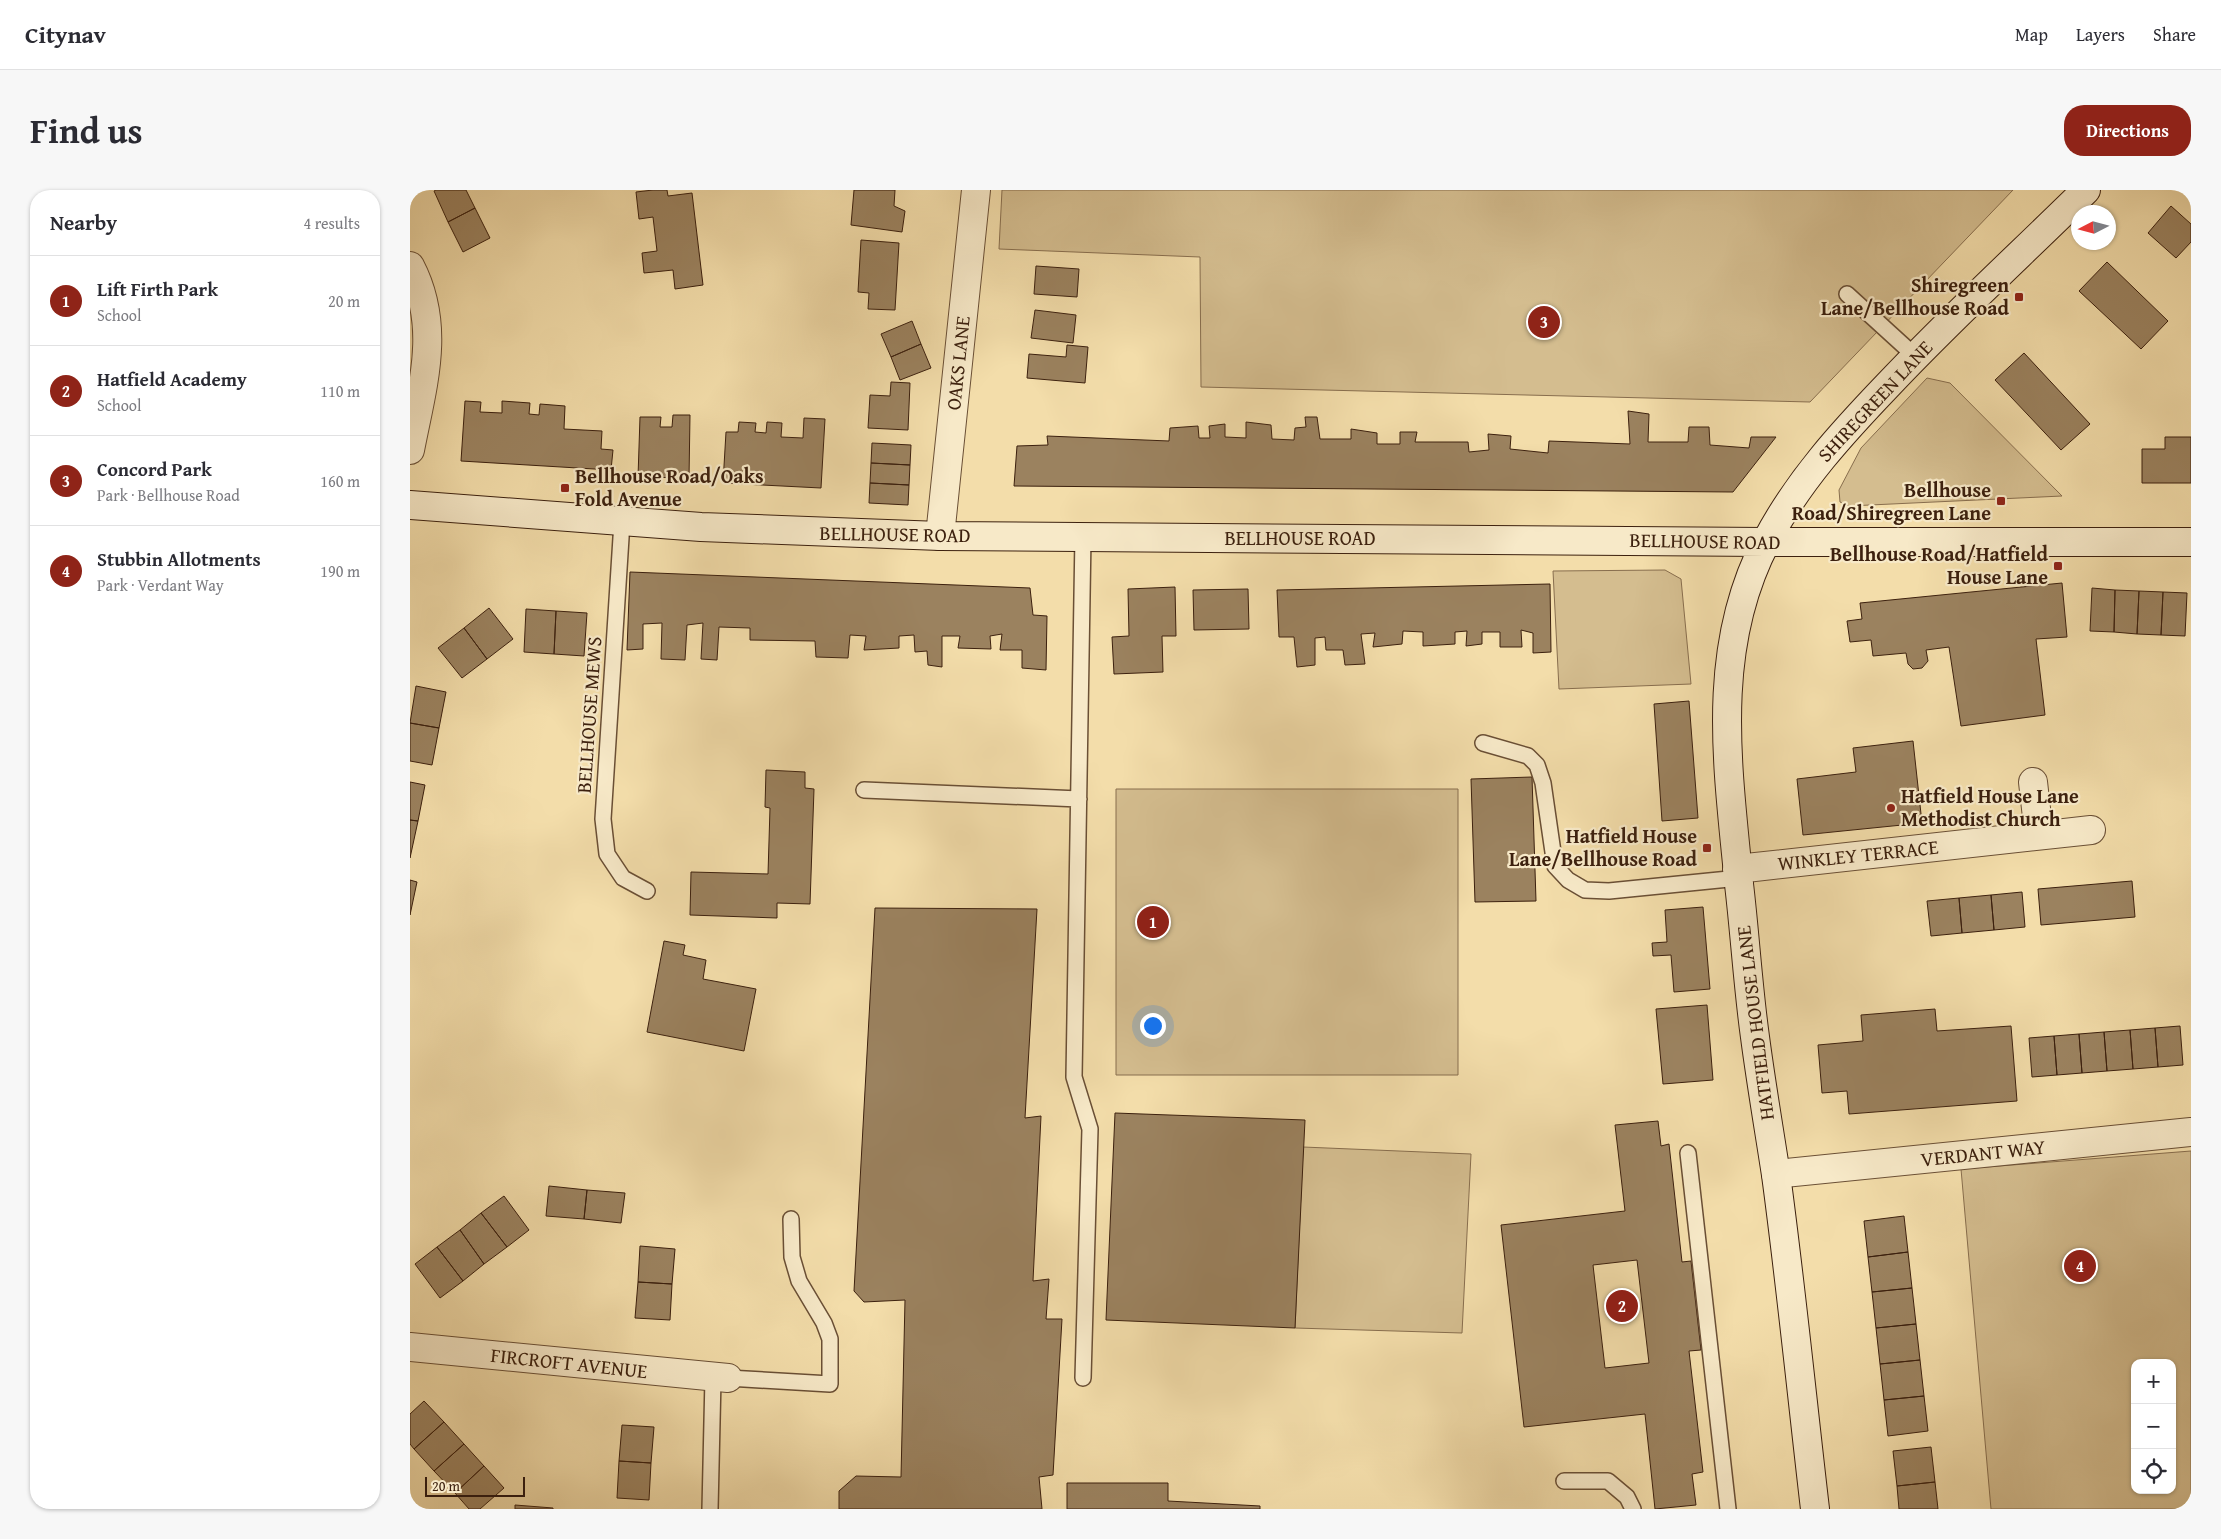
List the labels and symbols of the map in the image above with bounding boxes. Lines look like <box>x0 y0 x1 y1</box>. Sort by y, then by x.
north arrow <box>2071 205 2116 250</box>
place label: Shiregreen Lane/Bellhouse Road <box>1821 270 2010 322</box>
marker: Shiregreen Lane/Bellhouse Road <box>2013 291 2025 303</box>
pin: 3 <box>1528 303 1560 341</box>
street label: OAKS LANE <box>938 314 977 412</box>
street label: SHIREGREEN LANE <box>1811 333 1939 468</box>
place label: Bellhouse Road/Oaks Fold Avenue <box>575 461 764 513</box>
place label: Bellhouse Road/Shiregreen Lane <box>1792 475 1991 527</box>
marker: Bellhouse Road/Oaks Fold Avenue <box>559 482 571 494</box>
marker: Bellhouse Road/Shiregreen Lane <box>1995 495 2007 507</box>
street label: BELLHOUSE ROAD <box>819 518 971 549</box>
street label: BELLHOUSE ROAD <box>1224 523 1376 552</box>
street label: BELLHOUSE ROAD <box>1629 525 1781 556</box>
place label: Bellhouse Road/Hatfield House Lane <box>1830 539 2049 591</box>
marker: Bellhouse Road/Hatfield House Lane <box>2052 560 2064 572</box>
street label: BELLHOUSE MEWS <box>569 636 608 794</box>
place label: Hatfield House Lane Methodist Church <box>1901 781 2079 833</box>
marker: Hatfield House Lane Methodist Church <box>1885 802 1897 814</box>
place label: Hatfield House Lane/Bellhouse Road <box>1509 821 1698 873</box>
street label: WINKLEY TERRACE <box>1776 832 1940 877</box>
marker: Hatfield House Lane/Bellhouse Road <box>1701 842 1713 854</box>
pin: 1 <box>1137 903 1169 941</box>
street label: HATFIELD HOUSE LANE <box>1728 924 1781 1122</box>
your location <box>1140 1013 1166 1039</box>
street label: VERDANT WAY <box>1919 1132 2047 1173</box>
pin: 4 <box>2064 1247 2096 1285</box>
pin: 2 <box>1606 1287 1638 1325</box>
street label: FIRCROFT AVENUE <box>489 1340 649 1385</box>
scale bar <box>425 1474 525 1497</box>

